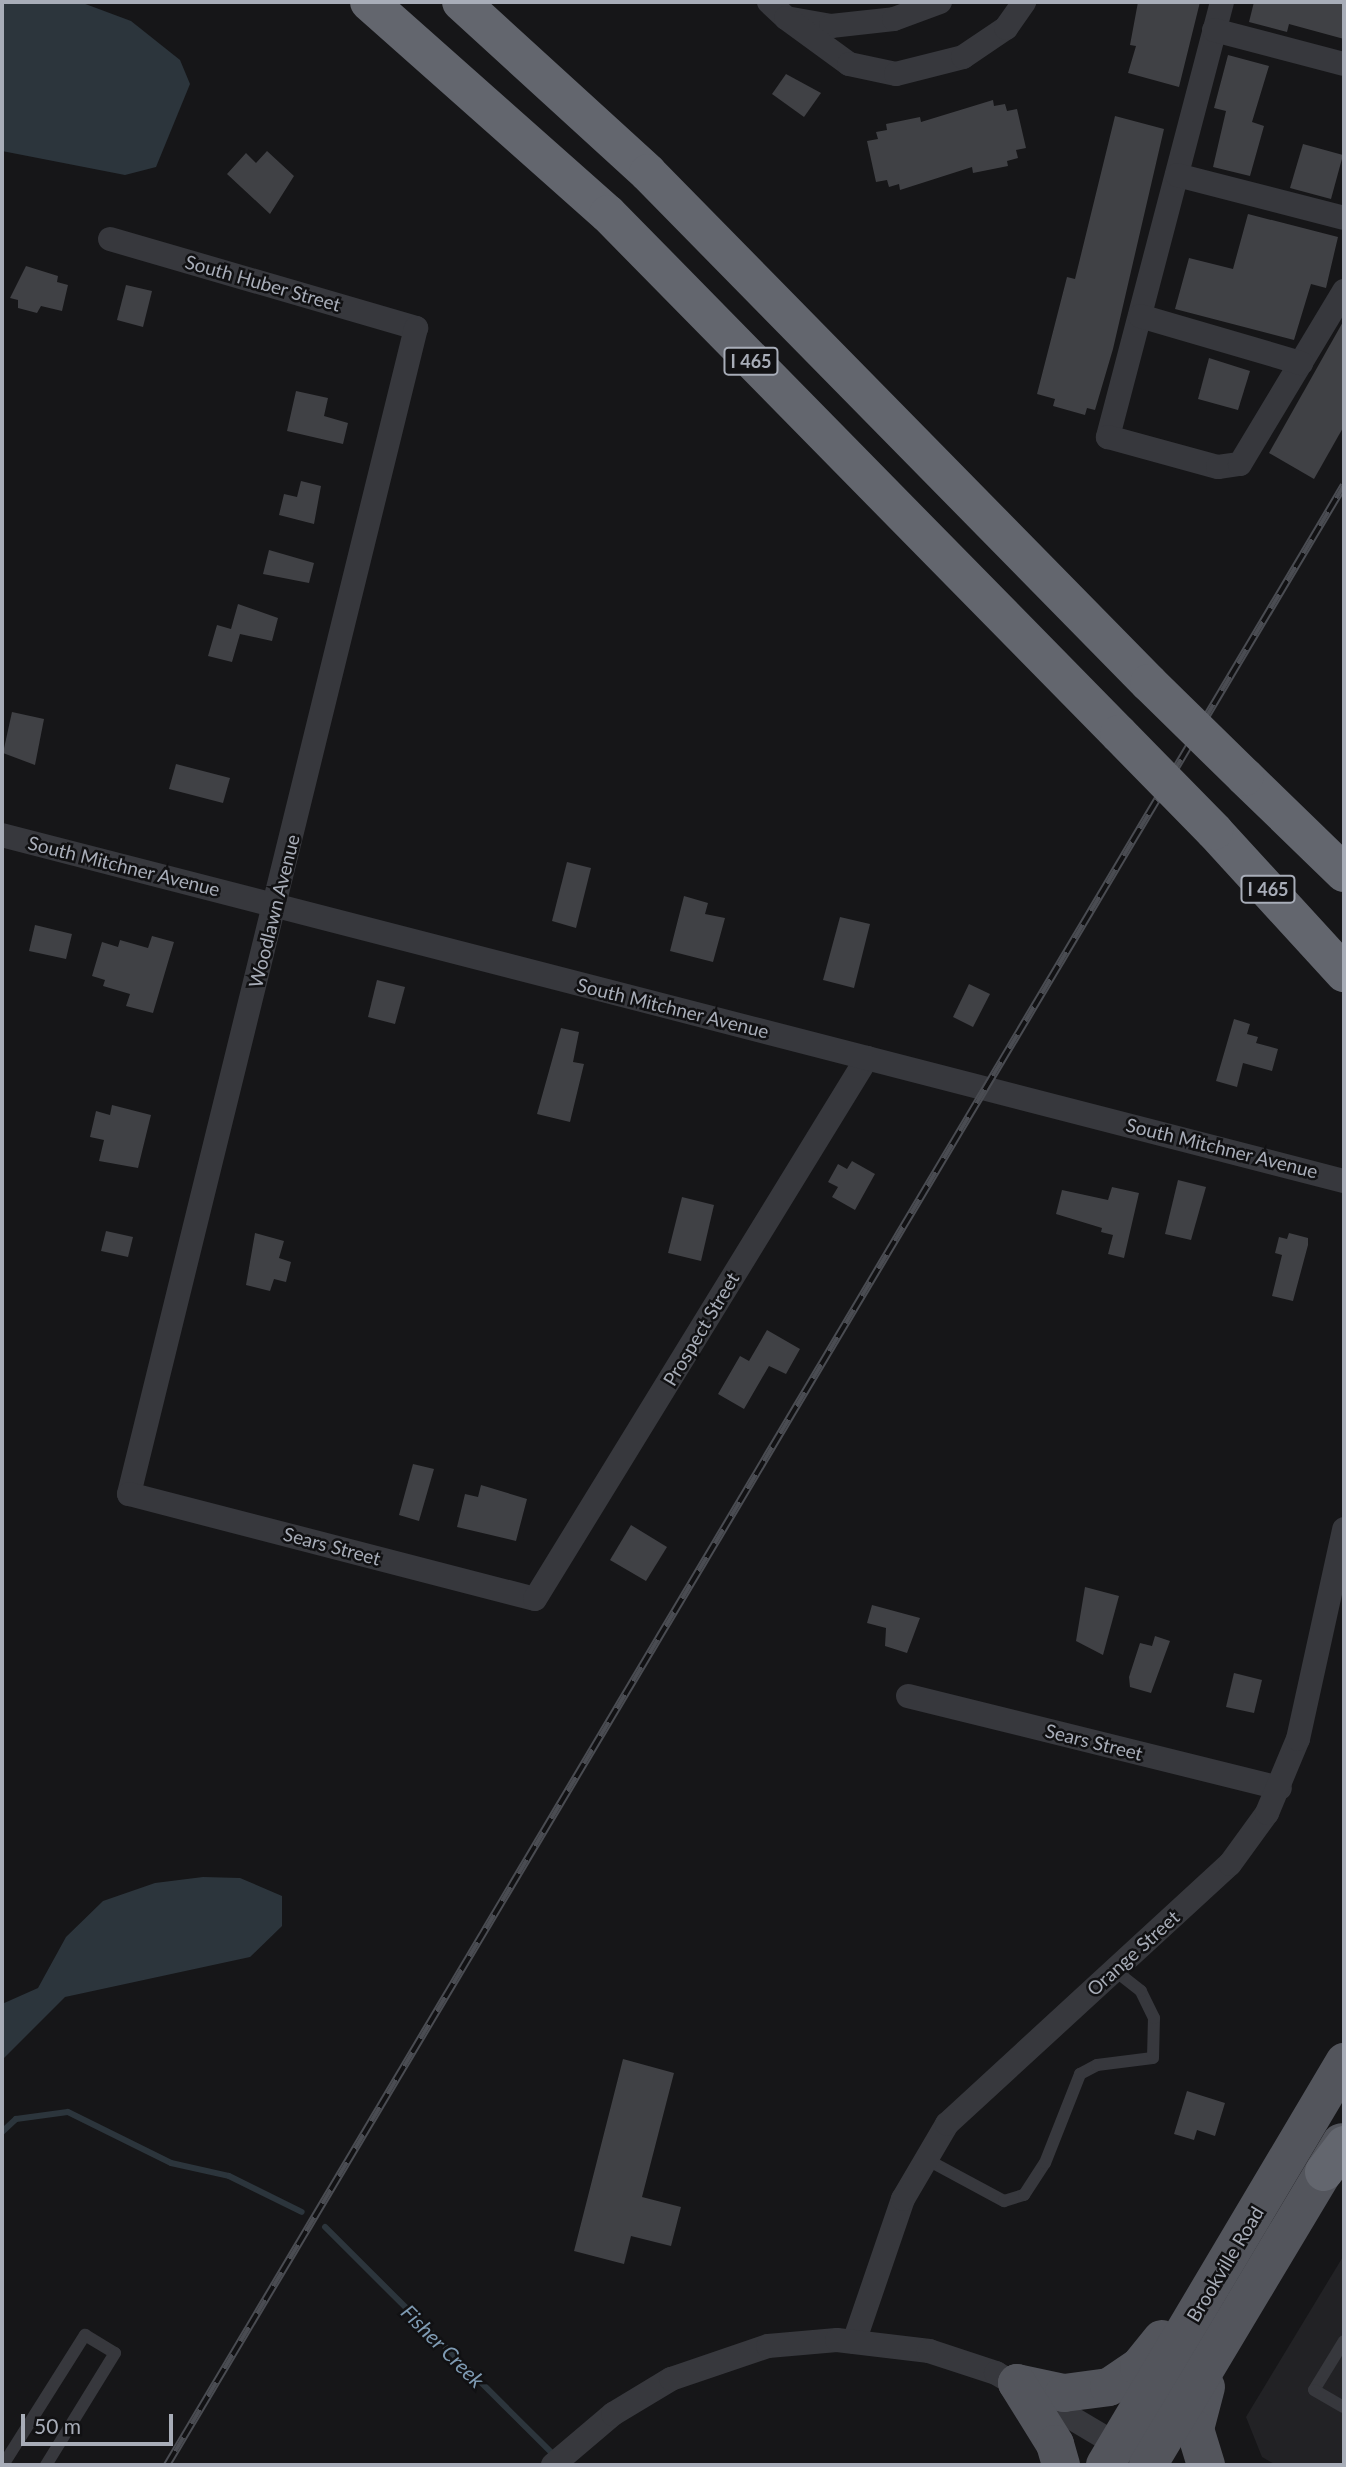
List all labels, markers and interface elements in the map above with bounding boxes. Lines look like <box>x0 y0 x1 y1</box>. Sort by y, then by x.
street label: South Huber Street <box>182 250 344 316</box>
road number: I 465 <box>723 346 779 376</box>
street label: South Mitchner Avenue <box>25 831 223 901</box>
street label: Woodlawn Avenue <box>244 832 304 990</box>
road number: I 465 <box>1240 874 1296 904</box>
street label: South Mitchner Avenue <box>574 973 772 1043</box>
street label: South Mitchner Avenue <box>1123 1113 1321 1183</box>
street label: Prospect Street <box>658 1268 744 1390</box>
street label: Sears Street <box>281 1522 383 1570</box>
street label: Sears Street <box>1043 1719 1145 1765</box>
street label: Orange Street <box>1082 1906 1184 2000</box>
street label: Brookville Road <box>1182 2202 1268 2326</box>
water label: Fisher Creek <box>396 2299 490 2393</box>
scale bar <box>24 2400 177 2444</box>
text: 50 m <box>34 2413 81 2438</box>

